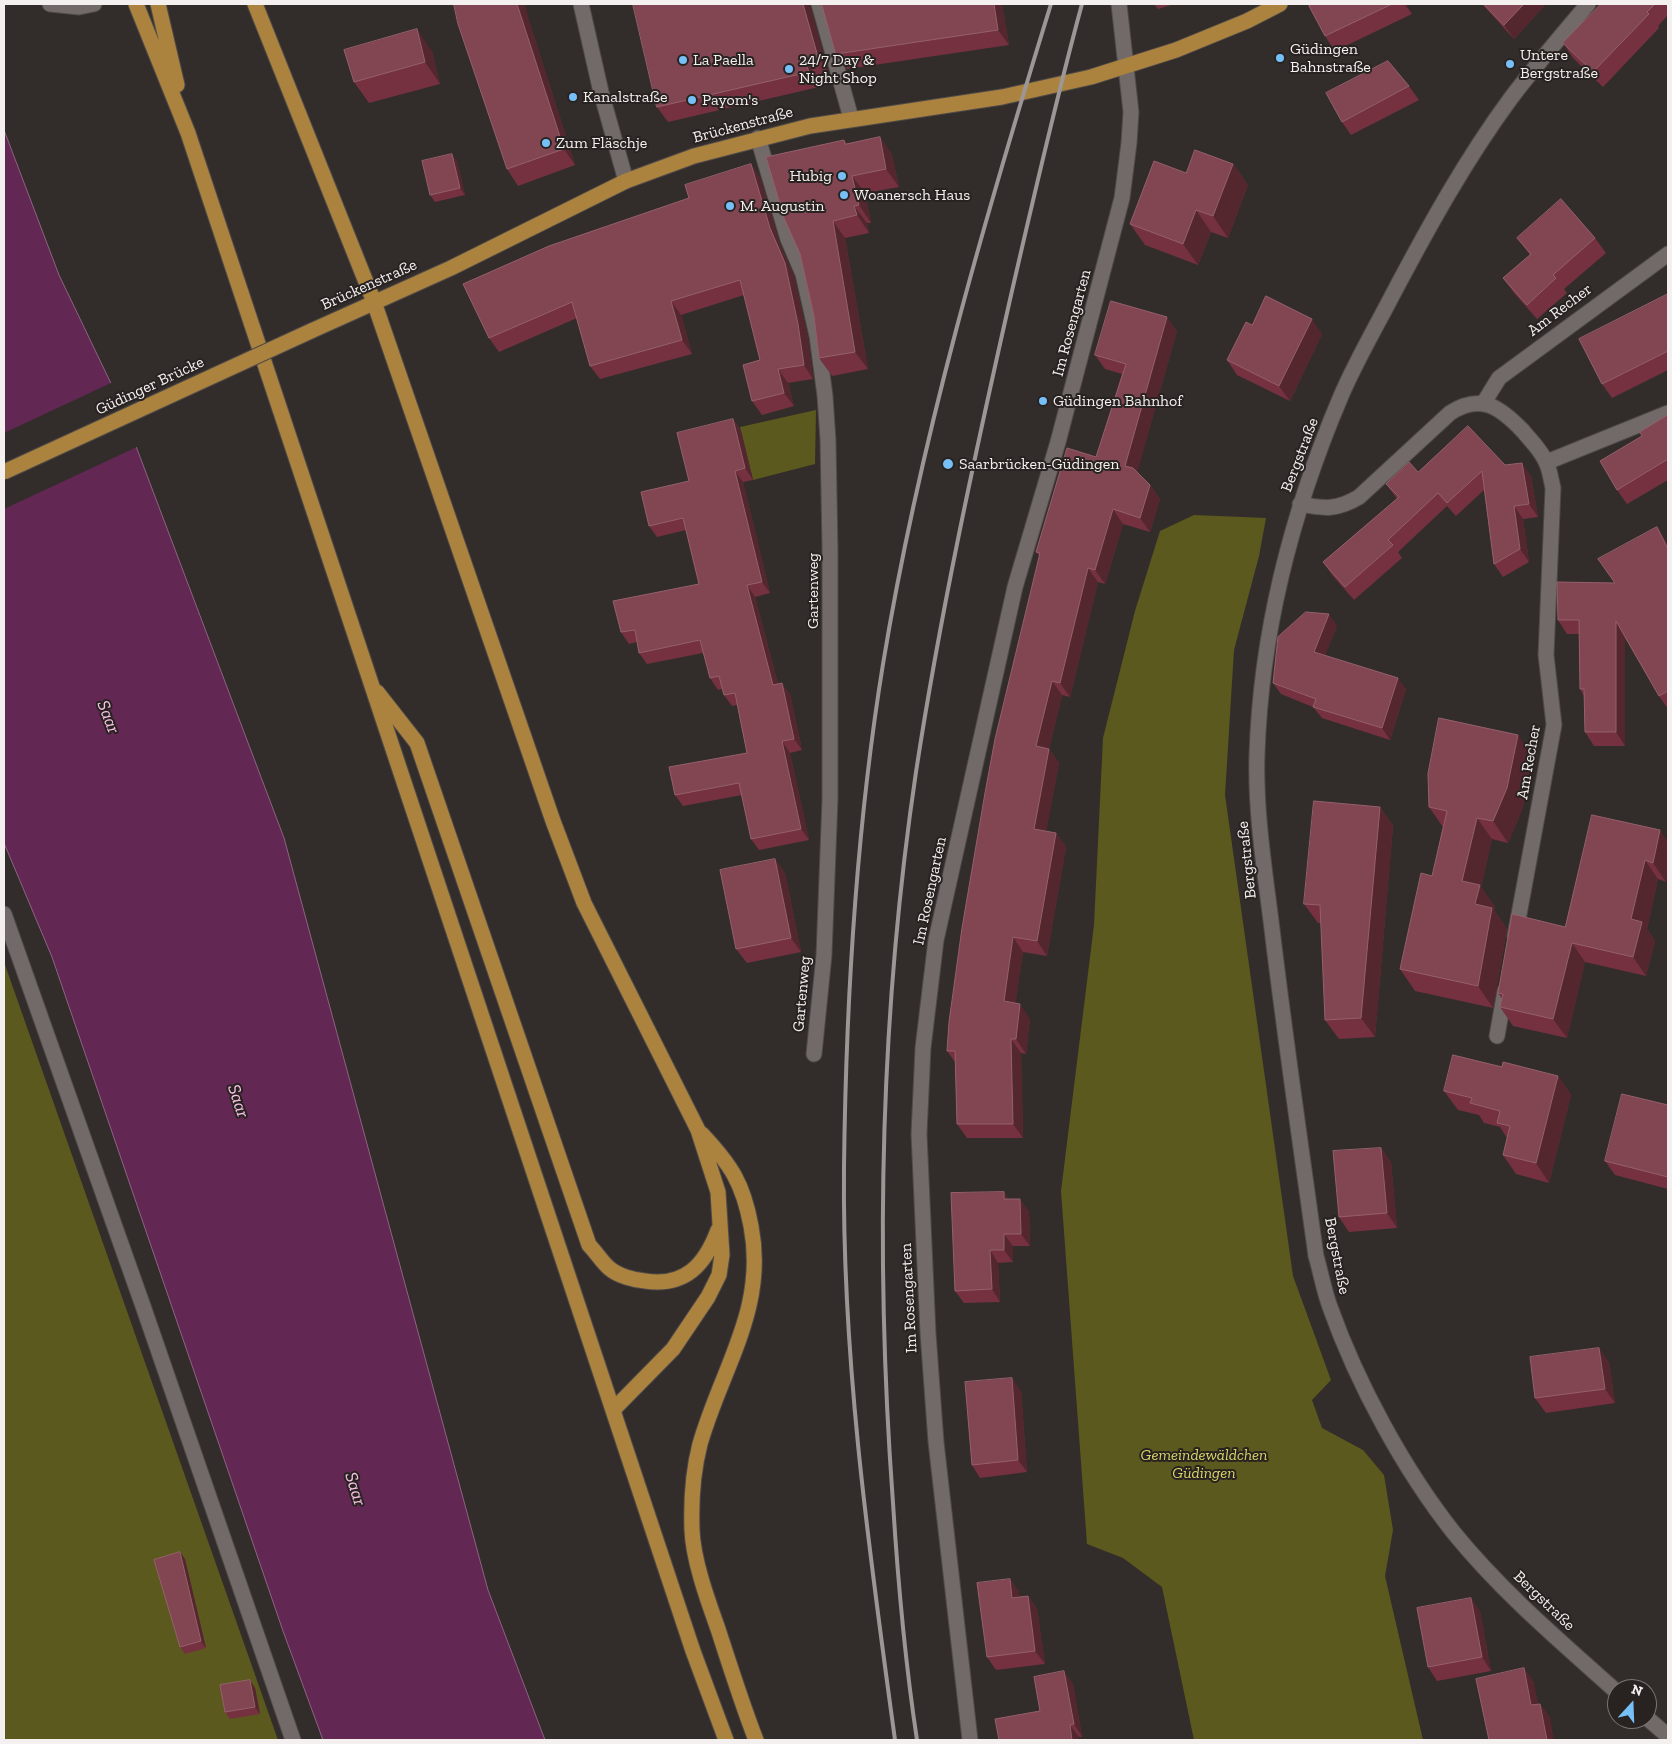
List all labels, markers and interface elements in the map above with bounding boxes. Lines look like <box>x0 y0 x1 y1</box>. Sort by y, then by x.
place label: Güdingen Bahnstraße <box>1290 39 1371 77</box>
place label: Untere Bergstraße <box>1520 45 1598 83</box>
place label: La Paella <box>693 50 754 70</box>
place label: 24/7 Day & Night Shop <box>799 50 877 88</box>
marker: Güdingen Bahnstraße <box>1274 52 1286 64</box>
marker: La Paella <box>677 54 689 66</box>
marker: Untere Bergstraße <box>1504 58 1516 70</box>
marker: 24/7 Day & Night Shop <box>783 63 795 75</box>
place label: Kanalstraße <box>583 87 667 107</box>
place label: Payom's <box>702 90 758 110</box>
marker: Kanalstraße <box>567 91 579 103</box>
marker: Payom's <box>686 94 698 106</box>
street label: Brückenstraße <box>691 102 795 148</box>
place label: Zum Fläschje <box>556 133 647 153</box>
marker: Zum Fläschje <box>540 137 552 149</box>
place label: Hubig <box>789 166 832 186</box>
marker: Hubig <box>836 170 848 182</box>
place label: Woanersch Haus <box>854 185 970 205</box>
marker: Woanersch Haus <box>838 189 850 201</box>
place label: M. Augustin <box>740 196 825 216</box>
marker: M. Augustin <box>724 200 736 212</box>
street label: Brückenstraße <box>318 255 420 315</box>
street label: Im Rosengarten <box>1048 267 1096 379</box>
street label: Am Recher <box>1524 280 1596 340</box>
street label: Güdinger Brücke <box>93 352 207 420</box>
place label: Güdingen Bahnhof <box>1053 391 1182 411</box>
marker: Güdingen Bahnhof <box>1037 395 1049 407</box>
street label: Bergstraße <box>1277 415 1323 495</box>
place label: Saarbrücken-Güdingen <box>959 454 1119 474</box>
marker: Saarbrücken-Güdingen <box>941 457 955 471</box>
street label: Gartenweg <box>803 553 823 629</box>
water label: Saar <box>92 697 124 737</box>
street label: Am Recher <box>1513 723 1545 801</box>
street label: Bergstraße <box>1233 820 1261 900</box>
street label: Im Rosengarten <box>909 835 951 947</box>
street label: Gartenweg <box>789 955 815 1033</box>
water label: Saar <box>223 1082 253 1120</box>
street label: Bergstraße <box>1320 1216 1354 1296</box>
street label: Im Rosengarten <box>897 1243 921 1353</box>
park label: Gemeindewäldchen Güdingen <box>1141 1445 1267 1483</box>
water label: Saar <box>340 1470 370 1508</box>
street label: Bergstraße <box>1509 1567 1579 1635</box>
north arrow <box>1607 1679 1657 1729</box>
text: N <box>1629 1681 1645 1700</box>

